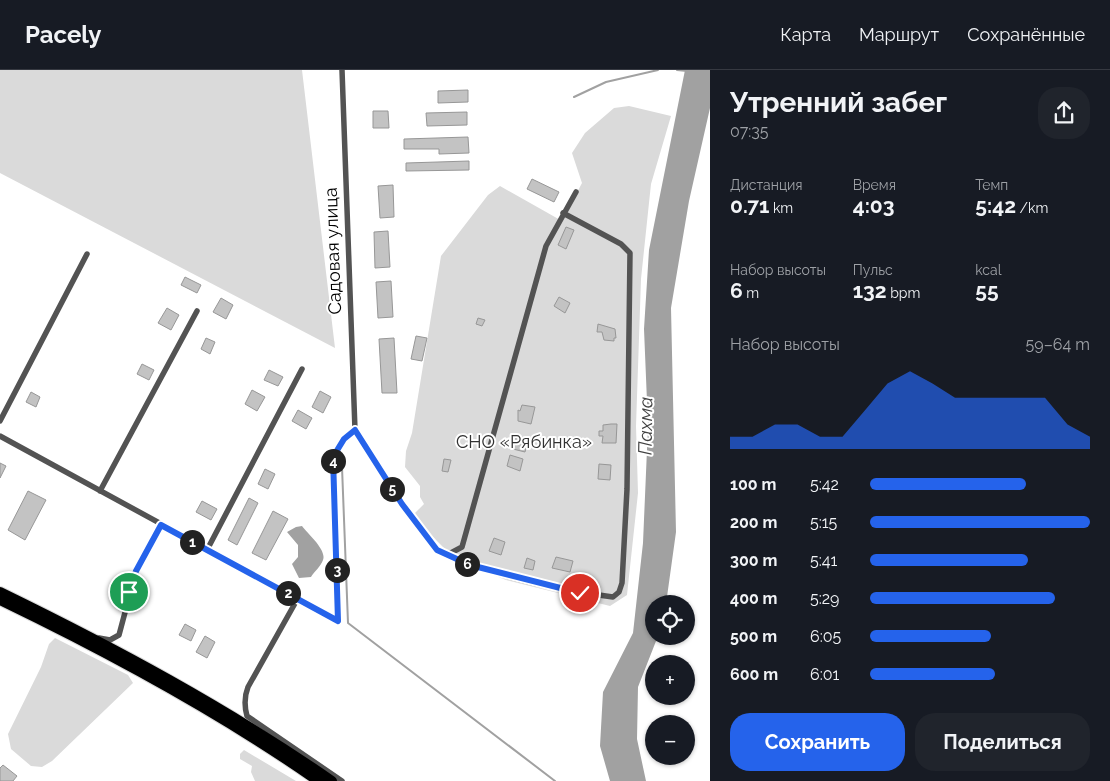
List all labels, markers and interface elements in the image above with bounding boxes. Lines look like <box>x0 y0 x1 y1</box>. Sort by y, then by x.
text: Pacely <box>25 20 102 49</box>
text: Карта <box>780 24 831 45</box>
text: Маршрут <box>859 24 939 45</box>
text: Сохранённые <box>967 24 1085 45</box>
text: Утренний забег <box>730 86 947 119</box>
button: share <box>1038 87 1090 139</box>
text: 07:35 <box>730 122 769 141</box>
text: Дистанция <box>730 177 803 193</box>
text: Время <box>853 177 896 193</box>
text: Темп <box>975 177 1008 193</box>
street label: Садовая улица <box>320 187 345 315</box>
text: 0.71 <box>730 193 769 218</box>
text: 4:03 <box>853 193 894 218</box>
text: 5:42 <box>975 193 1016 218</box>
text: km <box>769 200 793 216</box>
text: /km <box>1016 200 1048 216</box>
text: Набор высоты <box>730 262 826 278</box>
text: Пульс <box>853 262 893 278</box>
text: kcal <box>975 262 1002 278</box>
text: 6 <box>730 278 743 303</box>
text: 132 <box>853 278 887 303</box>
text: 55 <box>975 278 999 303</box>
text: m <box>743 285 759 301</box>
text: bpm <box>887 285 920 301</box>
text: Набор высоты <box>730 335 840 354</box>
text: 59–64 m <box>1026 335 1090 354</box>
water label: Пахма <box>633 397 657 455</box>
park label: СНО «Рябинка» <box>456 431 592 452</box>
pin: 4 <box>320 448 346 474</box>
text: 4 <box>330 453 338 469</box>
text: 100 m <box>730 475 776 494</box>
text: 5:42 <box>810 475 839 494</box>
pin: 5 <box>380 476 404 502</box>
text: 5 <box>389 481 396 497</box>
text: 200 m <box>730 513 777 532</box>
text: 5:15 <box>810 513 837 532</box>
pin: 1 <box>180 530 204 554</box>
text: 1 <box>189 534 196 550</box>
text: 300 m <box>730 551 777 570</box>
text: 5:41 <box>810 551 837 570</box>
pin: 6 <box>454 552 480 576</box>
text: 6 <box>463 556 472 572</box>
pin: 3 <box>324 558 350 582</box>
text: 3 <box>334 562 341 578</box>
pin <box>108 571 150 613</box>
pin <box>559 572 601 614</box>
icon: arrive <box>115 578 143 606</box>
icon: check <box>566 579 594 607</box>
pin: 2 <box>276 580 300 606</box>
text: 2 <box>285 585 292 601</box>
text: 400 m <box>730 589 778 608</box>
text: 5:29 <box>810 589 839 608</box>
map controls <box>645 595 695 765</box>
button: locate <box>645 595 695 645</box>
text: 500 m <box>730 627 777 646</box>
text: 6:05 <box>810 627 841 646</box>
button: + <box>645 655 695 705</box>
text: 600 m <box>730 665 778 684</box>
text: 6:01 <box>810 665 839 684</box>
button: Сохранить <box>730 713 905 771</box>
button: Поделиться <box>915 713 1090 771</box>
button: − <box>645 715 695 765</box>

